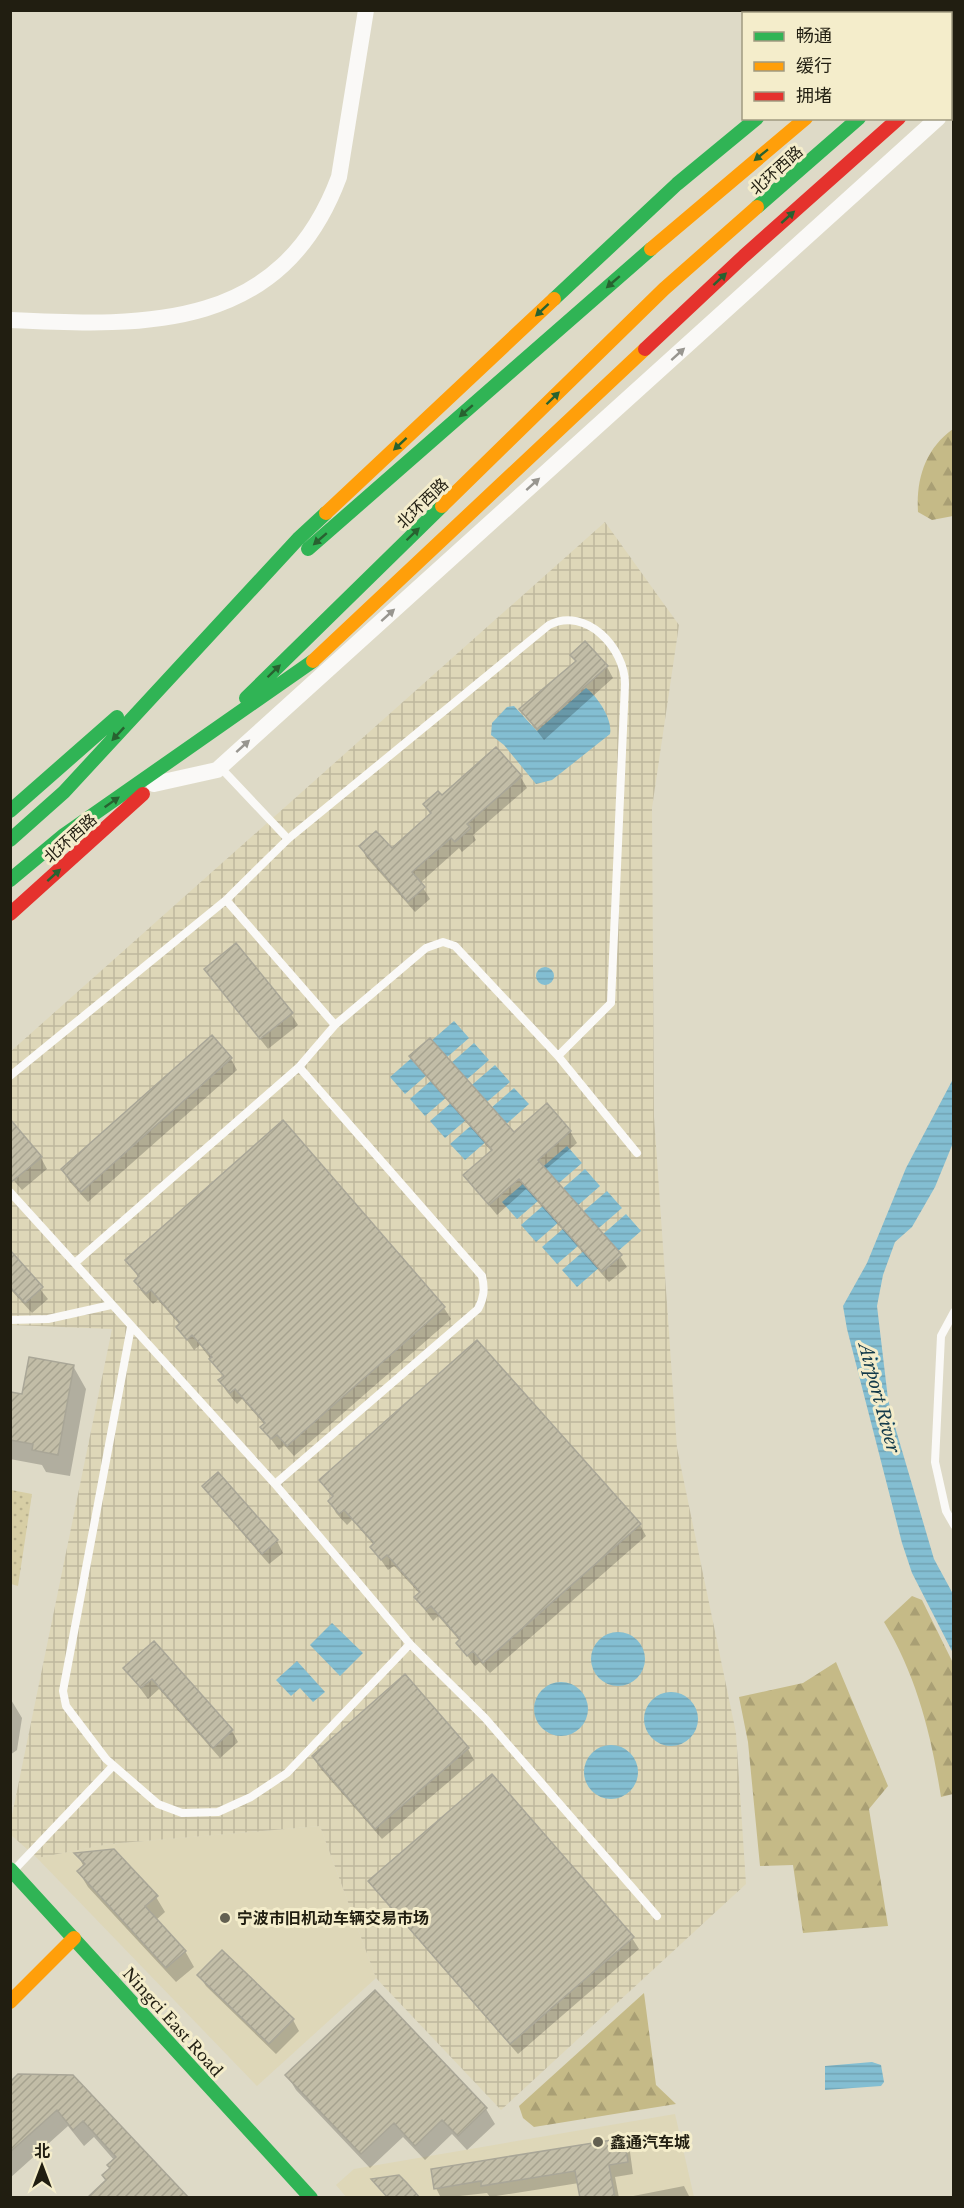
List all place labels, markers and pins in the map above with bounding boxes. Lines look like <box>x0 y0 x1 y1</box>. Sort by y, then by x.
place label: 宁波市旧机动车辆交易市场 <box>237 1908 429 1928</box>
marker: 宁波市旧机动车辆交易市场 <box>218 1911 232 1925</box>
place label: 鑫通汽车城 <box>610 2132 690 2152</box>
marker: 鑫通汽车城 <box>591 2135 605 2149</box>

